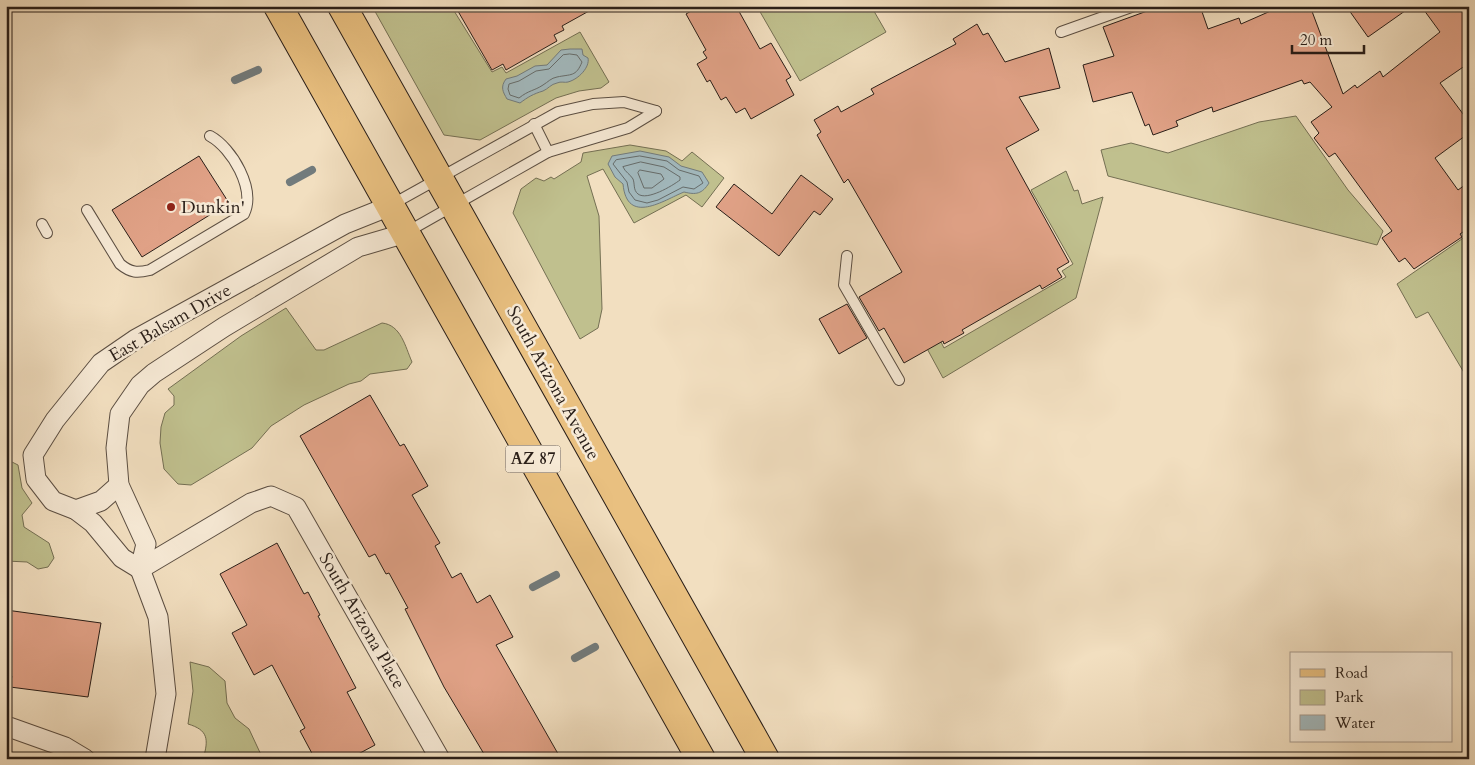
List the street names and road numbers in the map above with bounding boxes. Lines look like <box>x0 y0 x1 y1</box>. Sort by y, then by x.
street label: East Balsam Drive <box>104 278 236 368</box>
street label: South Arizona Avenue <box>500 302 606 464</box>
road number: AZ 87 <box>506 446 560 472</box>
street label: South Arizona Place <box>313 548 411 694</box>

